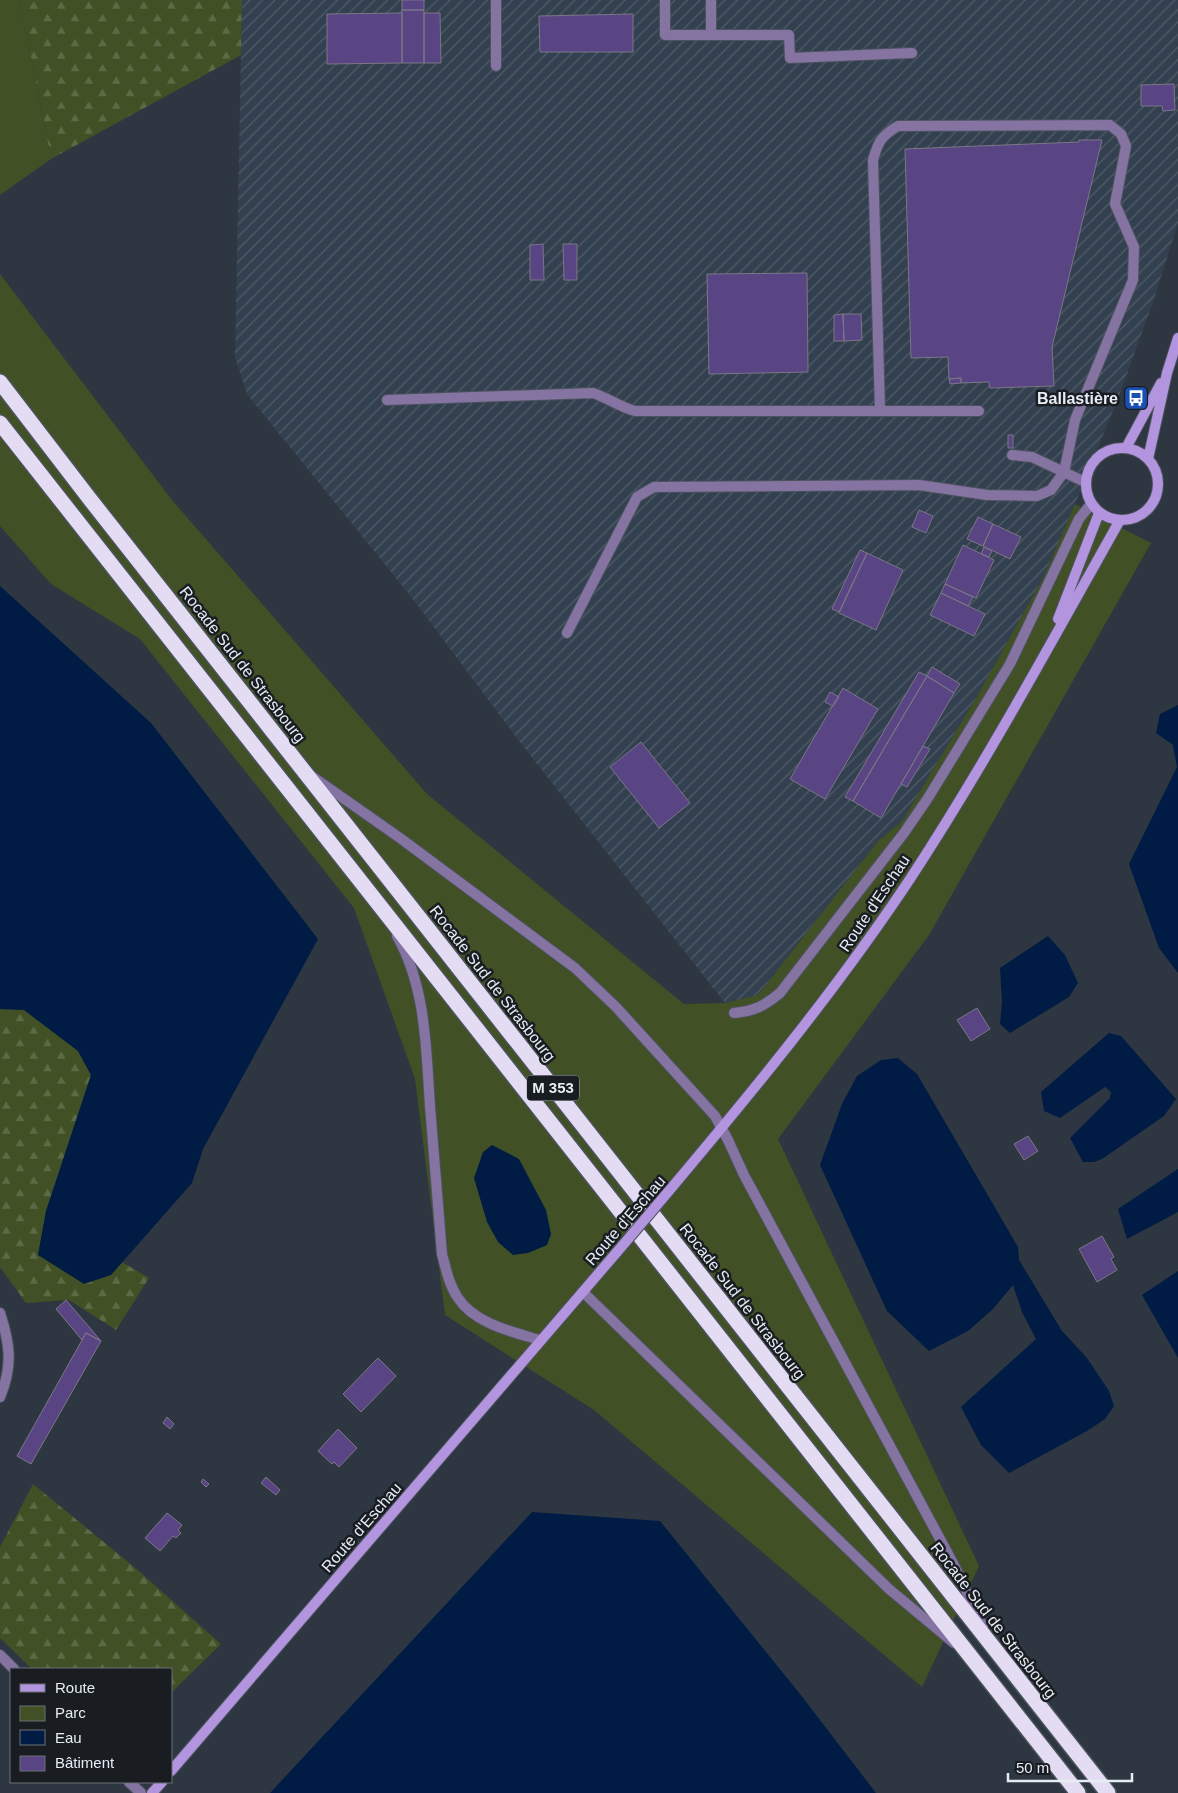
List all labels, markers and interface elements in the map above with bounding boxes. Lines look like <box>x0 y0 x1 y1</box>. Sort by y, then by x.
bus stop icon: Ballastière <box>1123 385 1149 411</box>
place label: Ballastière <box>1037 390 1118 407</box>
street label: Rocade Sud de Strasbourg <box>176 583 309 746</box>
street label: Route d'Eschau <box>836 852 913 955</box>
street label: Rocade Sud de Strasbourg <box>426 902 559 1065</box>
road number: M 353 <box>527 1076 579 1100</box>
street label: Route d'Eschau <box>582 1172 669 1268</box>
street label: Rocade Sud de Strasbourg <box>676 1220 809 1383</box>
street label: Route d'Eschau <box>318 1479 405 1575</box>
street label: Rocade Sud de Strasbourg <box>927 1539 1060 1702</box>
legend <box>10 1668 172 1783</box>
text: Route <box>55 1679 95 1696</box>
text: Parc <box>55 1704 86 1721</box>
text: Eau <box>55 1729 82 1746</box>
scale bar <box>1008 1750 1132 1782</box>
text: Bâtiment <box>55 1754 115 1771</box>
text: 50 m <box>1016 1759 1049 1776</box>

